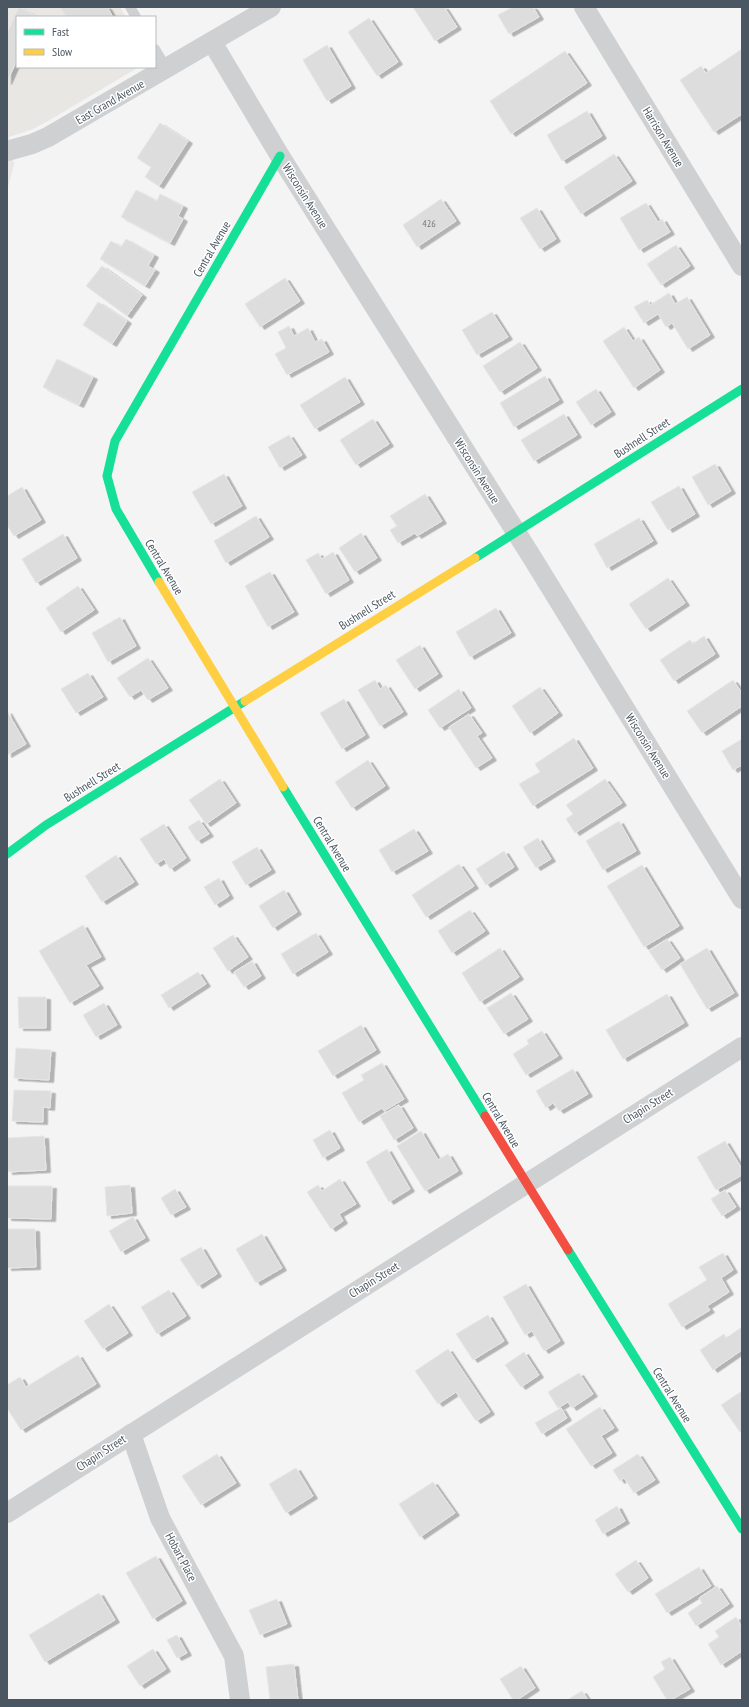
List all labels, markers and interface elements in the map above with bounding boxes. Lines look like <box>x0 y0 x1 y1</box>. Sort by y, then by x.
legend <box>16 16 156 68</box>
text: Fast <box>52 24 70 39</box>
text: Slow <box>52 44 73 59</box>
street label: East Grand Avenue <box>73 76 147 127</box>
street label: Harrison Avenue <box>640 104 687 170</box>
street label: Wisconsin Avenue <box>280 160 331 231</box>
house number: 426 <box>422 217 436 230</box>
street label: Central Avenue <box>190 218 234 279</box>
street label: Bushnell Street <box>611 414 673 461</box>
street label: Wisconsin Avenue <box>452 435 503 506</box>
street label: Central Avenue <box>142 536 187 597</box>
street label: Bushnell Street <box>336 586 398 633</box>
street label: Wisconsin Avenue <box>623 710 674 781</box>
street label: Bushnell Street <box>61 758 123 805</box>
street label: Central Avenue <box>310 813 355 874</box>
street label: Chapin Street <box>620 1084 676 1127</box>
street label: Central Avenue <box>479 1089 524 1150</box>
street label: Chapin Street <box>346 1258 402 1301</box>
street label: Central Avenue <box>650 1364 695 1425</box>
street label: Chapin Street <box>73 1431 129 1474</box>
street label: Hobart Place <box>162 1530 201 1584</box>

